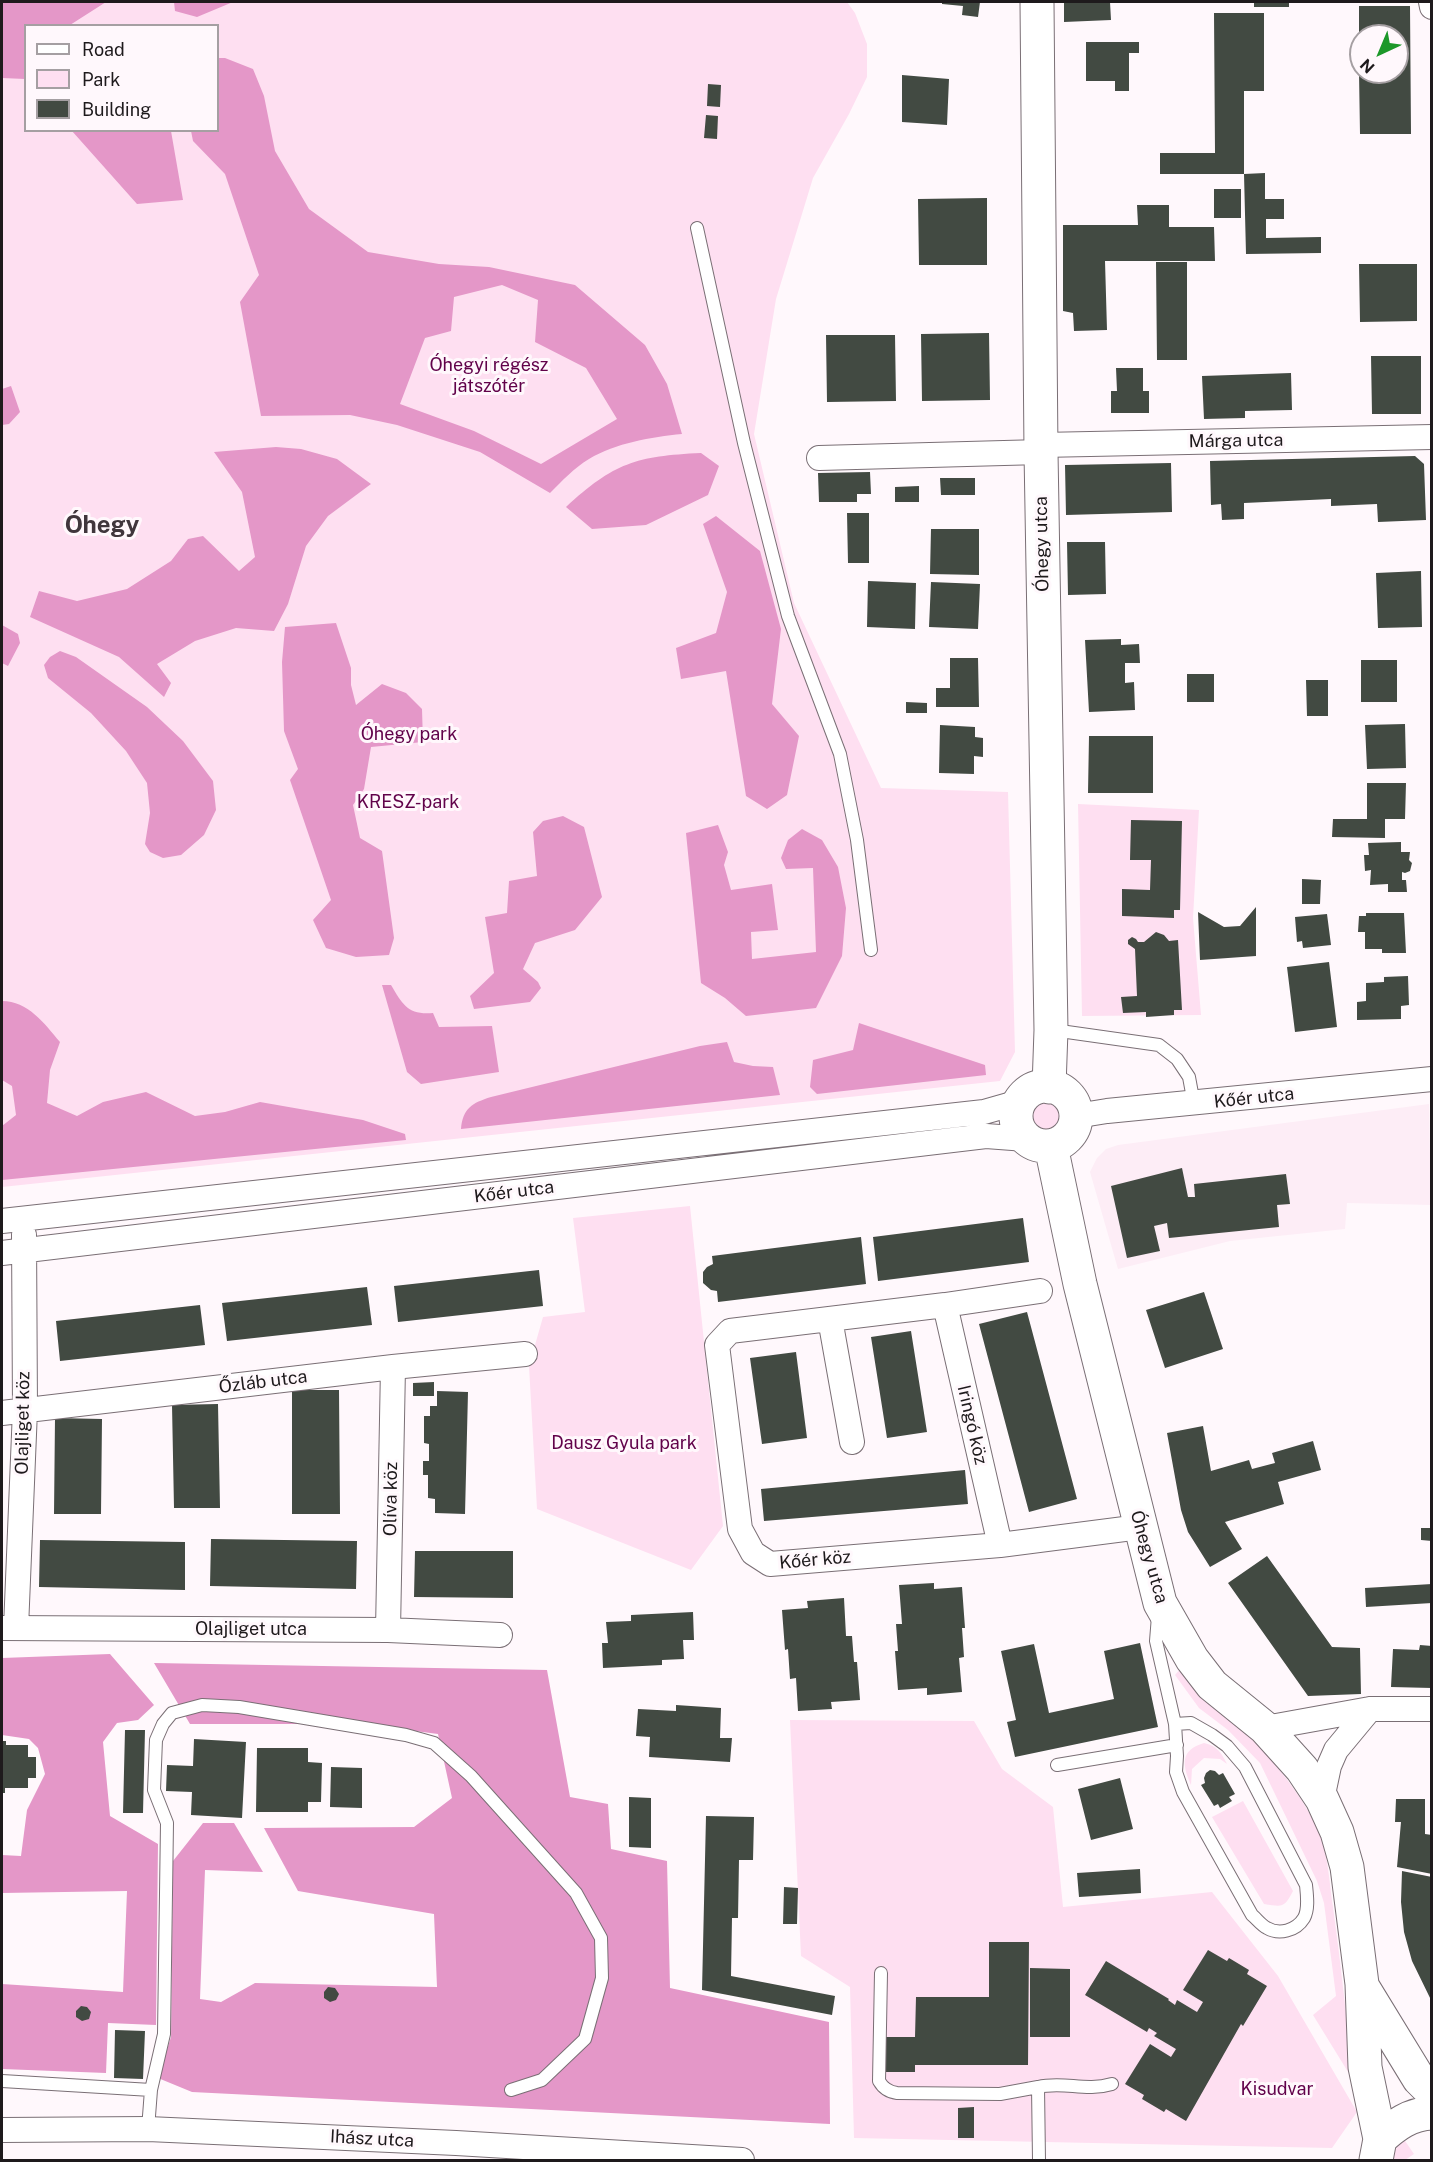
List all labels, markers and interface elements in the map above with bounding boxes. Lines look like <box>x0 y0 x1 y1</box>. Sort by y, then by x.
legend <box>24 24 219 132</box>
north arrow <box>1349 24 1409 84</box>
text: Road <box>82 39 125 60</box>
text: N <box>1356 55 1379 77</box>
text: Park <box>82 69 120 90</box>
text: Building <box>82 99 151 120</box>
park label: Óhegyi régész játszótér <box>429 354 549 397</box>
street label: Márga utca <box>1188 429 1284 453</box>
street label: Óhegy utca <box>1030 496 1054 592</box>
district label: Óhegy <box>65 512 139 540</box>
park label: Óhegy park <box>361 723 457 745</box>
park label: KRESZ-park <box>357 791 459 813</box>
street label: Kőér utca <box>1213 1083 1295 1113</box>
street label: Kőér utca <box>473 1176 555 1208</box>
street label: Őzláb utca <box>217 1366 309 1398</box>
street label: Olajliget köz <box>11 1371 35 1475</box>
street label: Iringó köz <box>952 1383 992 1467</box>
park label: Dausz Gyula park <box>551 1432 697 1454</box>
street label: Olíva köz <box>380 1462 402 1536</box>
street label: Óhegy utca <box>1125 1508 1173 1606</box>
street label: Kőér köz <box>778 1546 852 1574</box>
street label: Olajliget utca <box>195 1618 307 1640</box>
park label: Kisudvar <box>1241 2078 1313 2100</box>
street label: Ihász utca <box>329 2126 415 2152</box>

